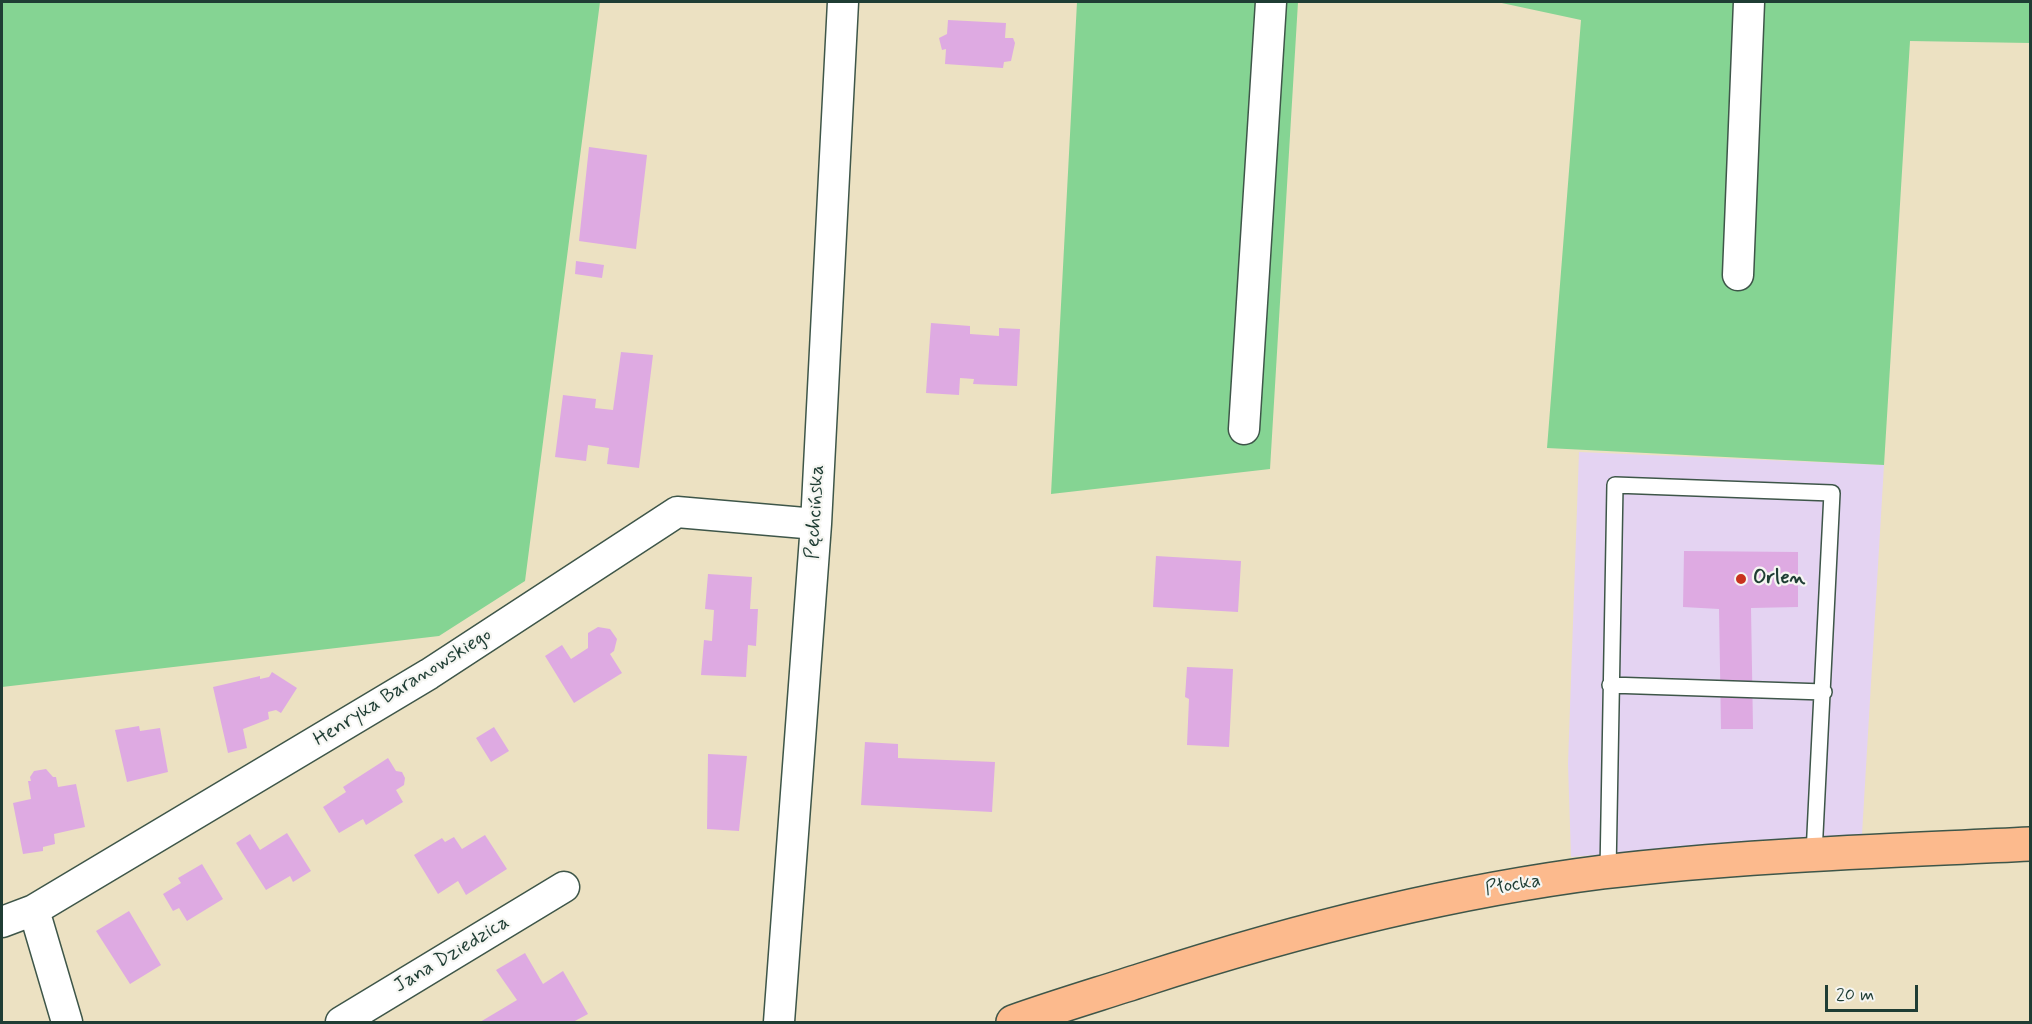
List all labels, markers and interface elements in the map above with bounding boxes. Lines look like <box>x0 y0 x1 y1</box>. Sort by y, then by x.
street label: Pęchcińska <box>802 464 830 560</box>
place label: Orlen <box>1753 567 1805 591</box>
marker: Orlen <box>1734 572 1748 586</box>
street label: Henryka Baranowskiego <box>310 623 496 753</box>
street label: Płocka <box>1483 870 1543 902</box>
street label: Jana Dziedzica <box>390 911 514 999</box>
scale bar <box>1828 973 1921 1011</box>
text: 20 m <box>1836 983 1874 1007</box>

